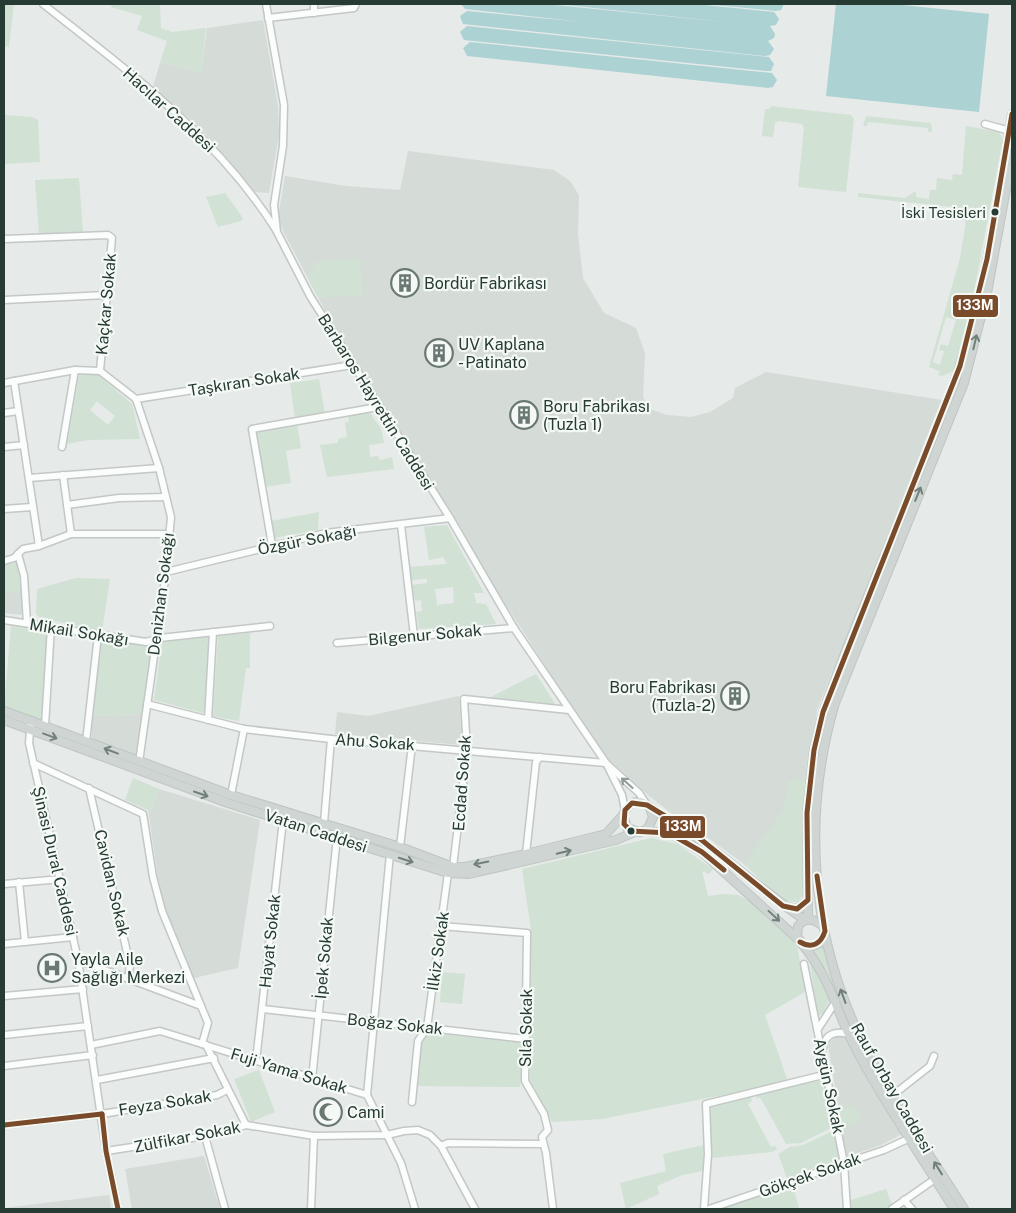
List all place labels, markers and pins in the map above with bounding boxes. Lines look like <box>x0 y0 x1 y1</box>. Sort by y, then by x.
place label: İski Tesisleri <box>901 203 986 221</box>
marker: İski Tesisleri <box>990 207 1000 217</box>
building icon: Bordür Fabrikası <box>390 268 420 298</box>
place label: Bordür Fabrikası <box>424 274 547 293</box>
place label: UV Kaplana - Patinato <box>458 335 545 372</box>
building icon: UV Kaplana - Patinato <box>424 338 454 368</box>
place label: Boru Fabrikası (Tuzla 1) <box>543 397 650 434</box>
building icon: Boru Fabrikası (Tuzla 1) <box>509 400 539 430</box>
place label: Boru Fabrikası (Tuzla-2) <box>609 678 716 715</box>
building icon: Boru Fabrikası (Tuzla-2) <box>720 681 750 711</box>
unlabelled marker <box>626 826 636 836</box>
place label: Yayla Aile Sağlığı Merkezi <box>71 950 185 987</box>
hospital icon: Yayla Aile Sağlığı Merkezi <box>37 953 67 983</box>
mosque icon: Cami <box>313 1097 343 1127</box>
place label: Cami <box>347 1103 385 1122</box>

